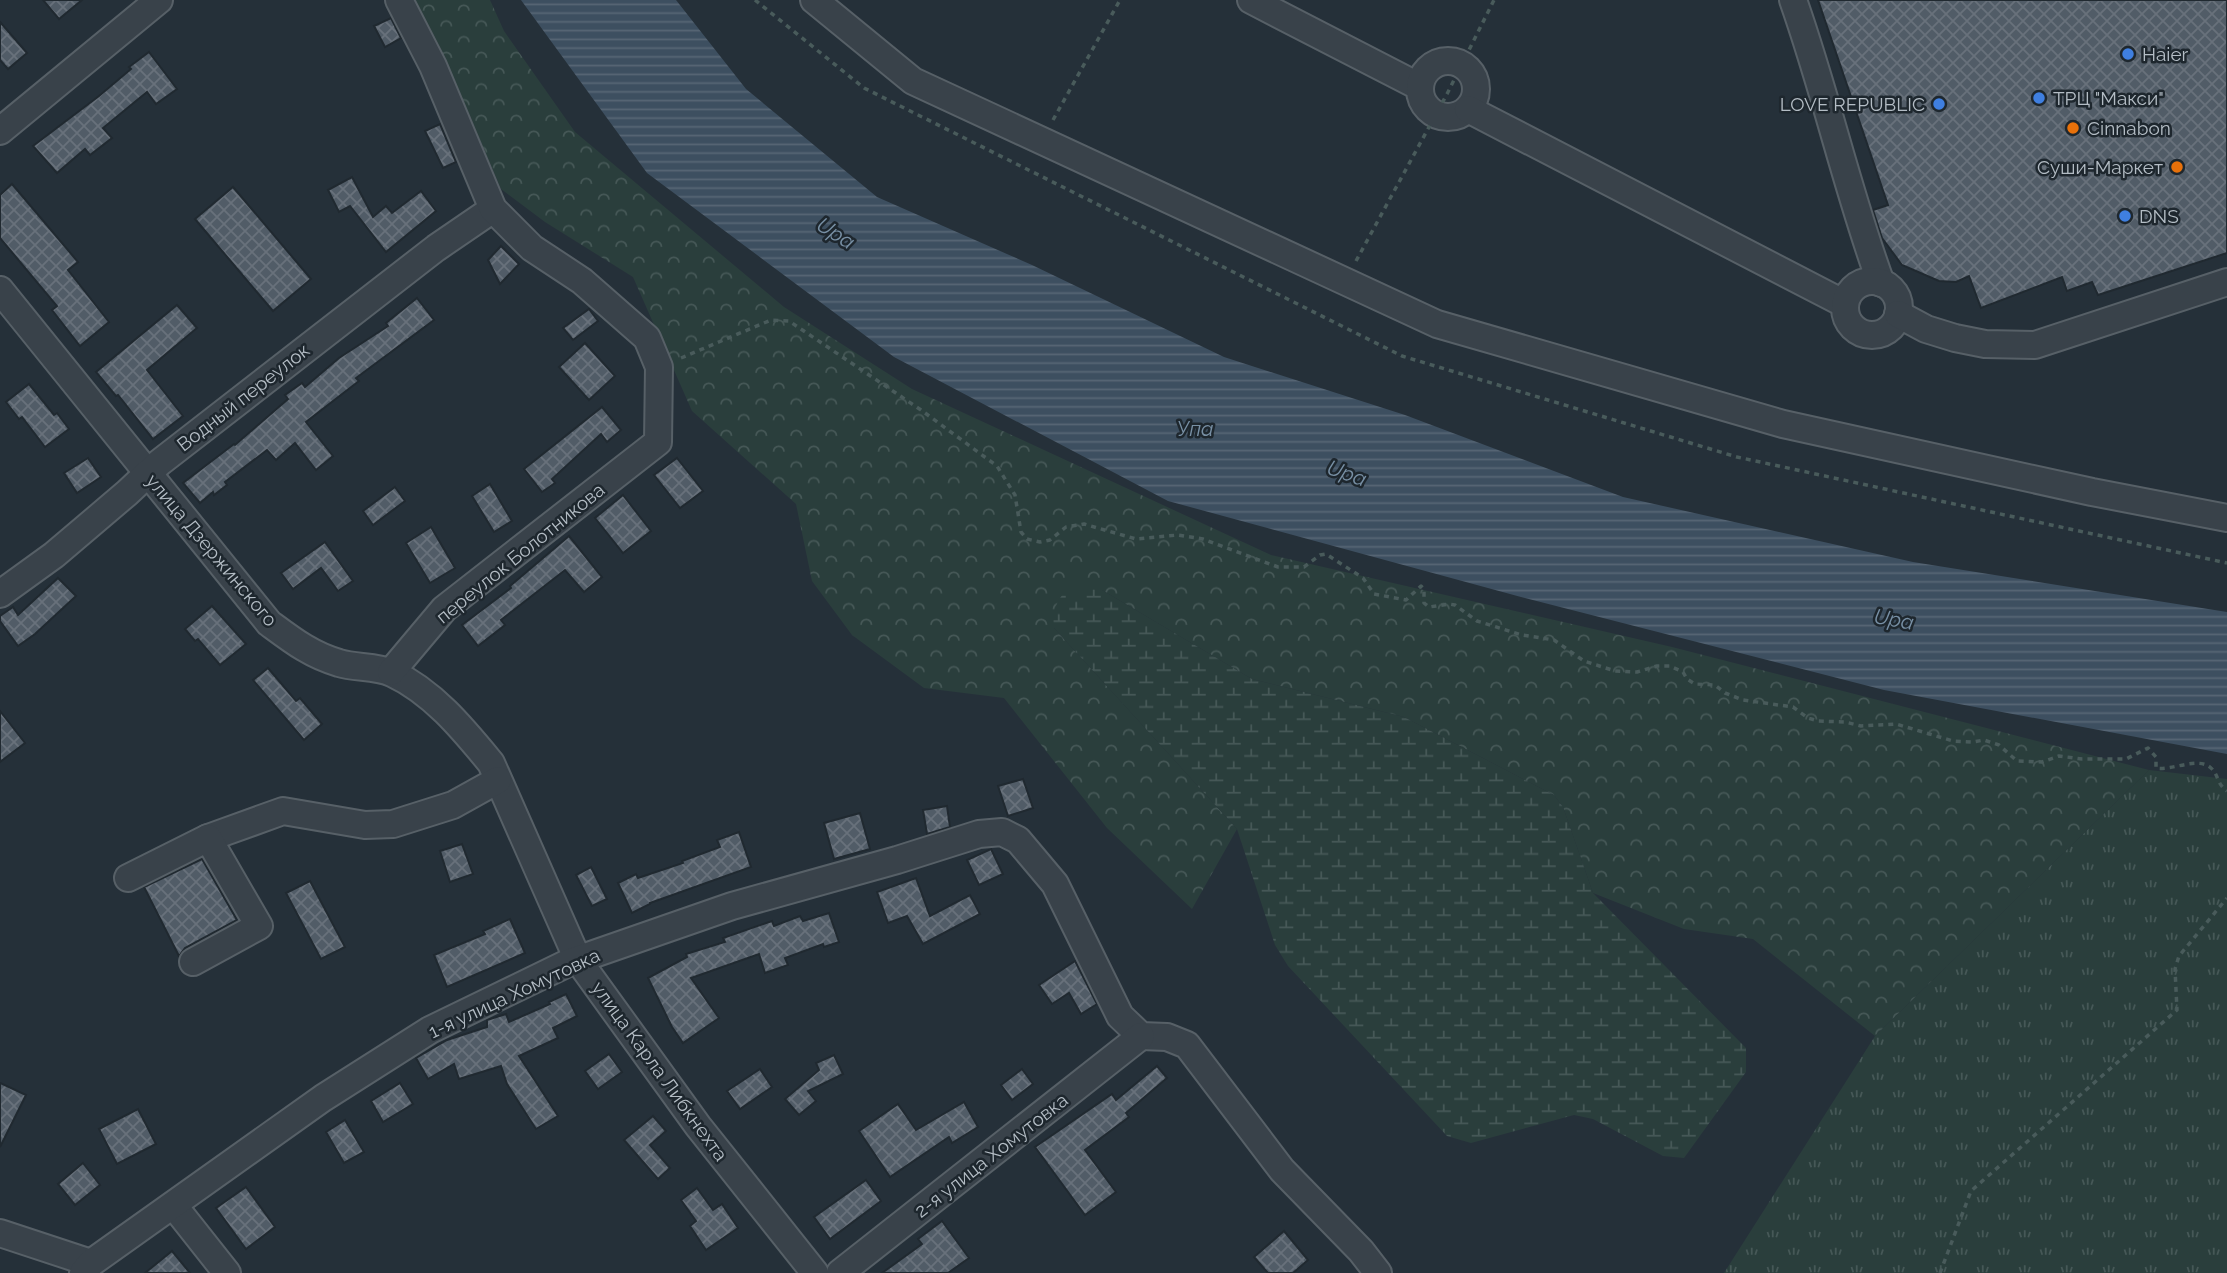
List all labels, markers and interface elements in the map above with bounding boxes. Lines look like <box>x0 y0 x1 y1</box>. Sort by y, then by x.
place label: Haier <box>2142 43 2189 65</box>
marker: Haier <box>2120 46 2136 62</box>
place label: ТРЦ "Макси" <box>2053 87 2164 109</box>
marker: ТРЦ "Макси" <box>2031 90 2047 106</box>
place label: LOVE REPUBLIC <box>1780 93 1925 115</box>
marker: LOVE REPUBLIC <box>1931 96 1947 112</box>
place label: Cinnabon <box>2087 117 2171 139</box>
marker: Cinnabon <box>2065 120 2081 136</box>
place label: Суши-Маркет <box>2037 156 2163 178</box>
marker: Суши-Маркет <box>2169 159 2185 175</box>
place label: DNS <box>2139 205 2179 227</box>
marker: DNS <box>2117 208 2133 224</box>
water label: Upa <box>812 212 860 254</box>
street label: Водный переулок <box>172 338 314 456</box>
water label: Упа <box>1176 416 1214 441</box>
water label: Upa <box>1324 454 1370 492</box>
street label: улица Дзержинского <box>142 469 282 631</box>
street label: переулок Болотникова <box>431 478 609 628</box>
water label: Upa <box>1872 603 1916 635</box>
street label: 1-я улица Хомутовка <box>425 944 603 1042</box>
street label: улица Карла Либкнехта <box>587 977 733 1165</box>
street label: 2-я улица Хомутовка <box>910 1088 1072 1222</box>

